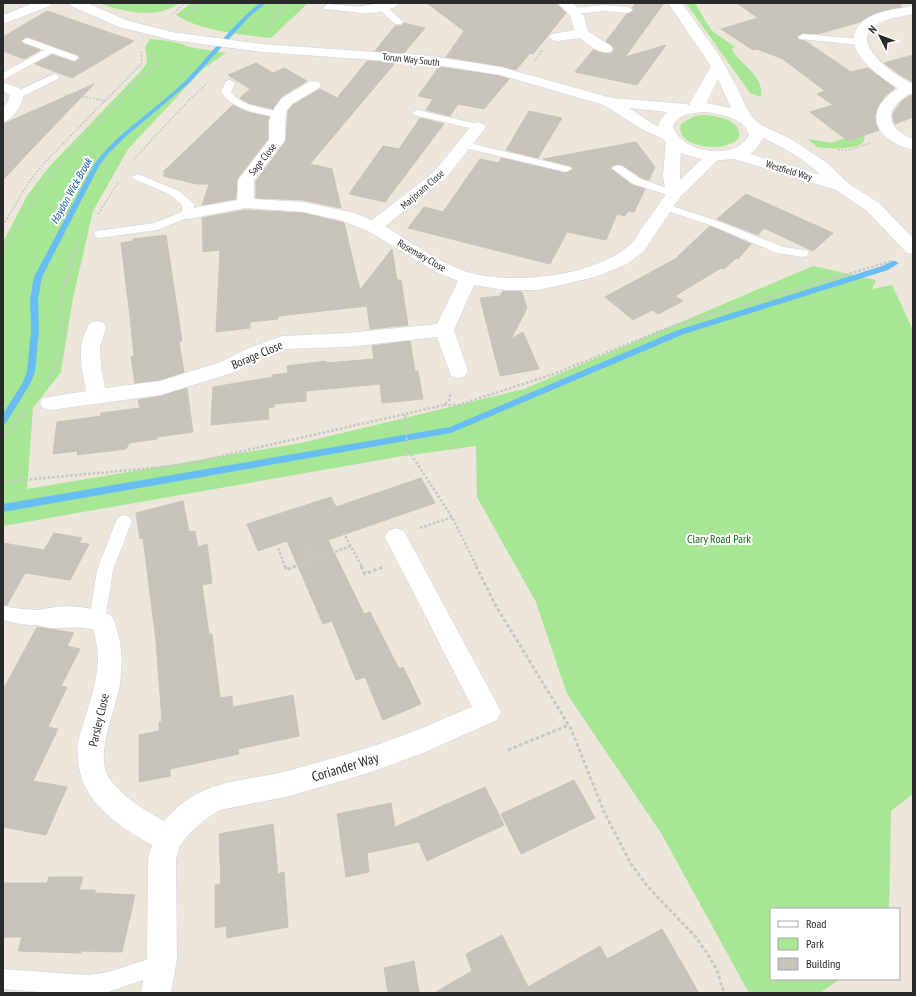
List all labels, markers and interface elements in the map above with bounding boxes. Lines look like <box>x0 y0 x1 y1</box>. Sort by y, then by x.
north arrow <box>860 16 900 56</box>
text: N <box>865 22 880 36</box>
street label: Torun Way South <box>382 50 440 69</box>
street label: Sage Close <box>246 140 279 178</box>
water label: Haydon Wick Brook <box>47 154 96 226</box>
street label: Westfield Way <box>764 157 814 184</box>
street label: Marjoram Close <box>398 167 447 212</box>
street label: Rosemary Close <box>395 236 448 275</box>
street label: Borage Close <box>229 337 285 372</box>
park label: Clary Road Park <box>687 531 751 546</box>
street label: Parsley Close <box>85 692 112 748</box>
street label: Coriander Way <box>309 748 381 786</box>
legend <box>770 908 900 980</box>
text: Road <box>806 916 826 931</box>
text: Park <box>806 936 824 951</box>
text: Building <box>806 956 841 971</box>

